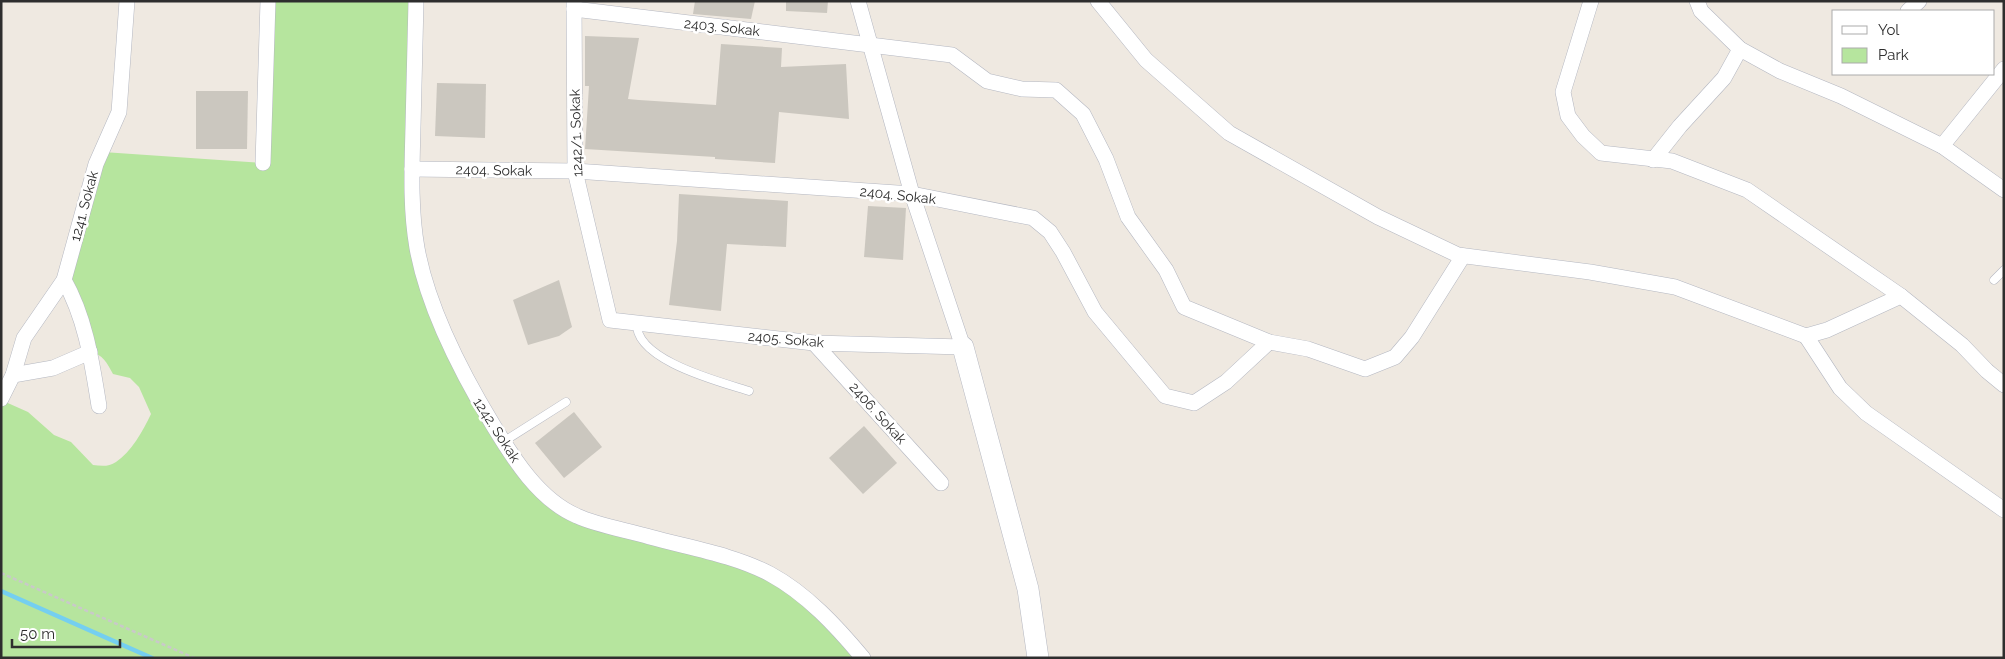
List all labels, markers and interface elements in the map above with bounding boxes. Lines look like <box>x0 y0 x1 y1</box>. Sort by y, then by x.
legend <box>1832 10 1995 75</box>
street label: 2403. Sokak <box>683 15 761 39</box>
text: Yol <box>1878 21 1900 39</box>
text: Park <box>1878 46 1909 64</box>
street label: 1242/1. Sokak <box>566 88 586 177</box>
street label: 2404. Sokak <box>456 161 533 179</box>
street label: 1241. Sokak <box>67 168 101 243</box>
street label: 2404. Sokak <box>859 183 938 207</box>
street label: 2405. Sokak <box>747 328 825 350</box>
street label: 2406. Sokak <box>846 379 910 448</box>
street label: 1242. Sokak <box>470 395 524 466</box>
scale bar <box>12 616 120 648</box>
text: 50 m <box>20 625 55 643</box>

